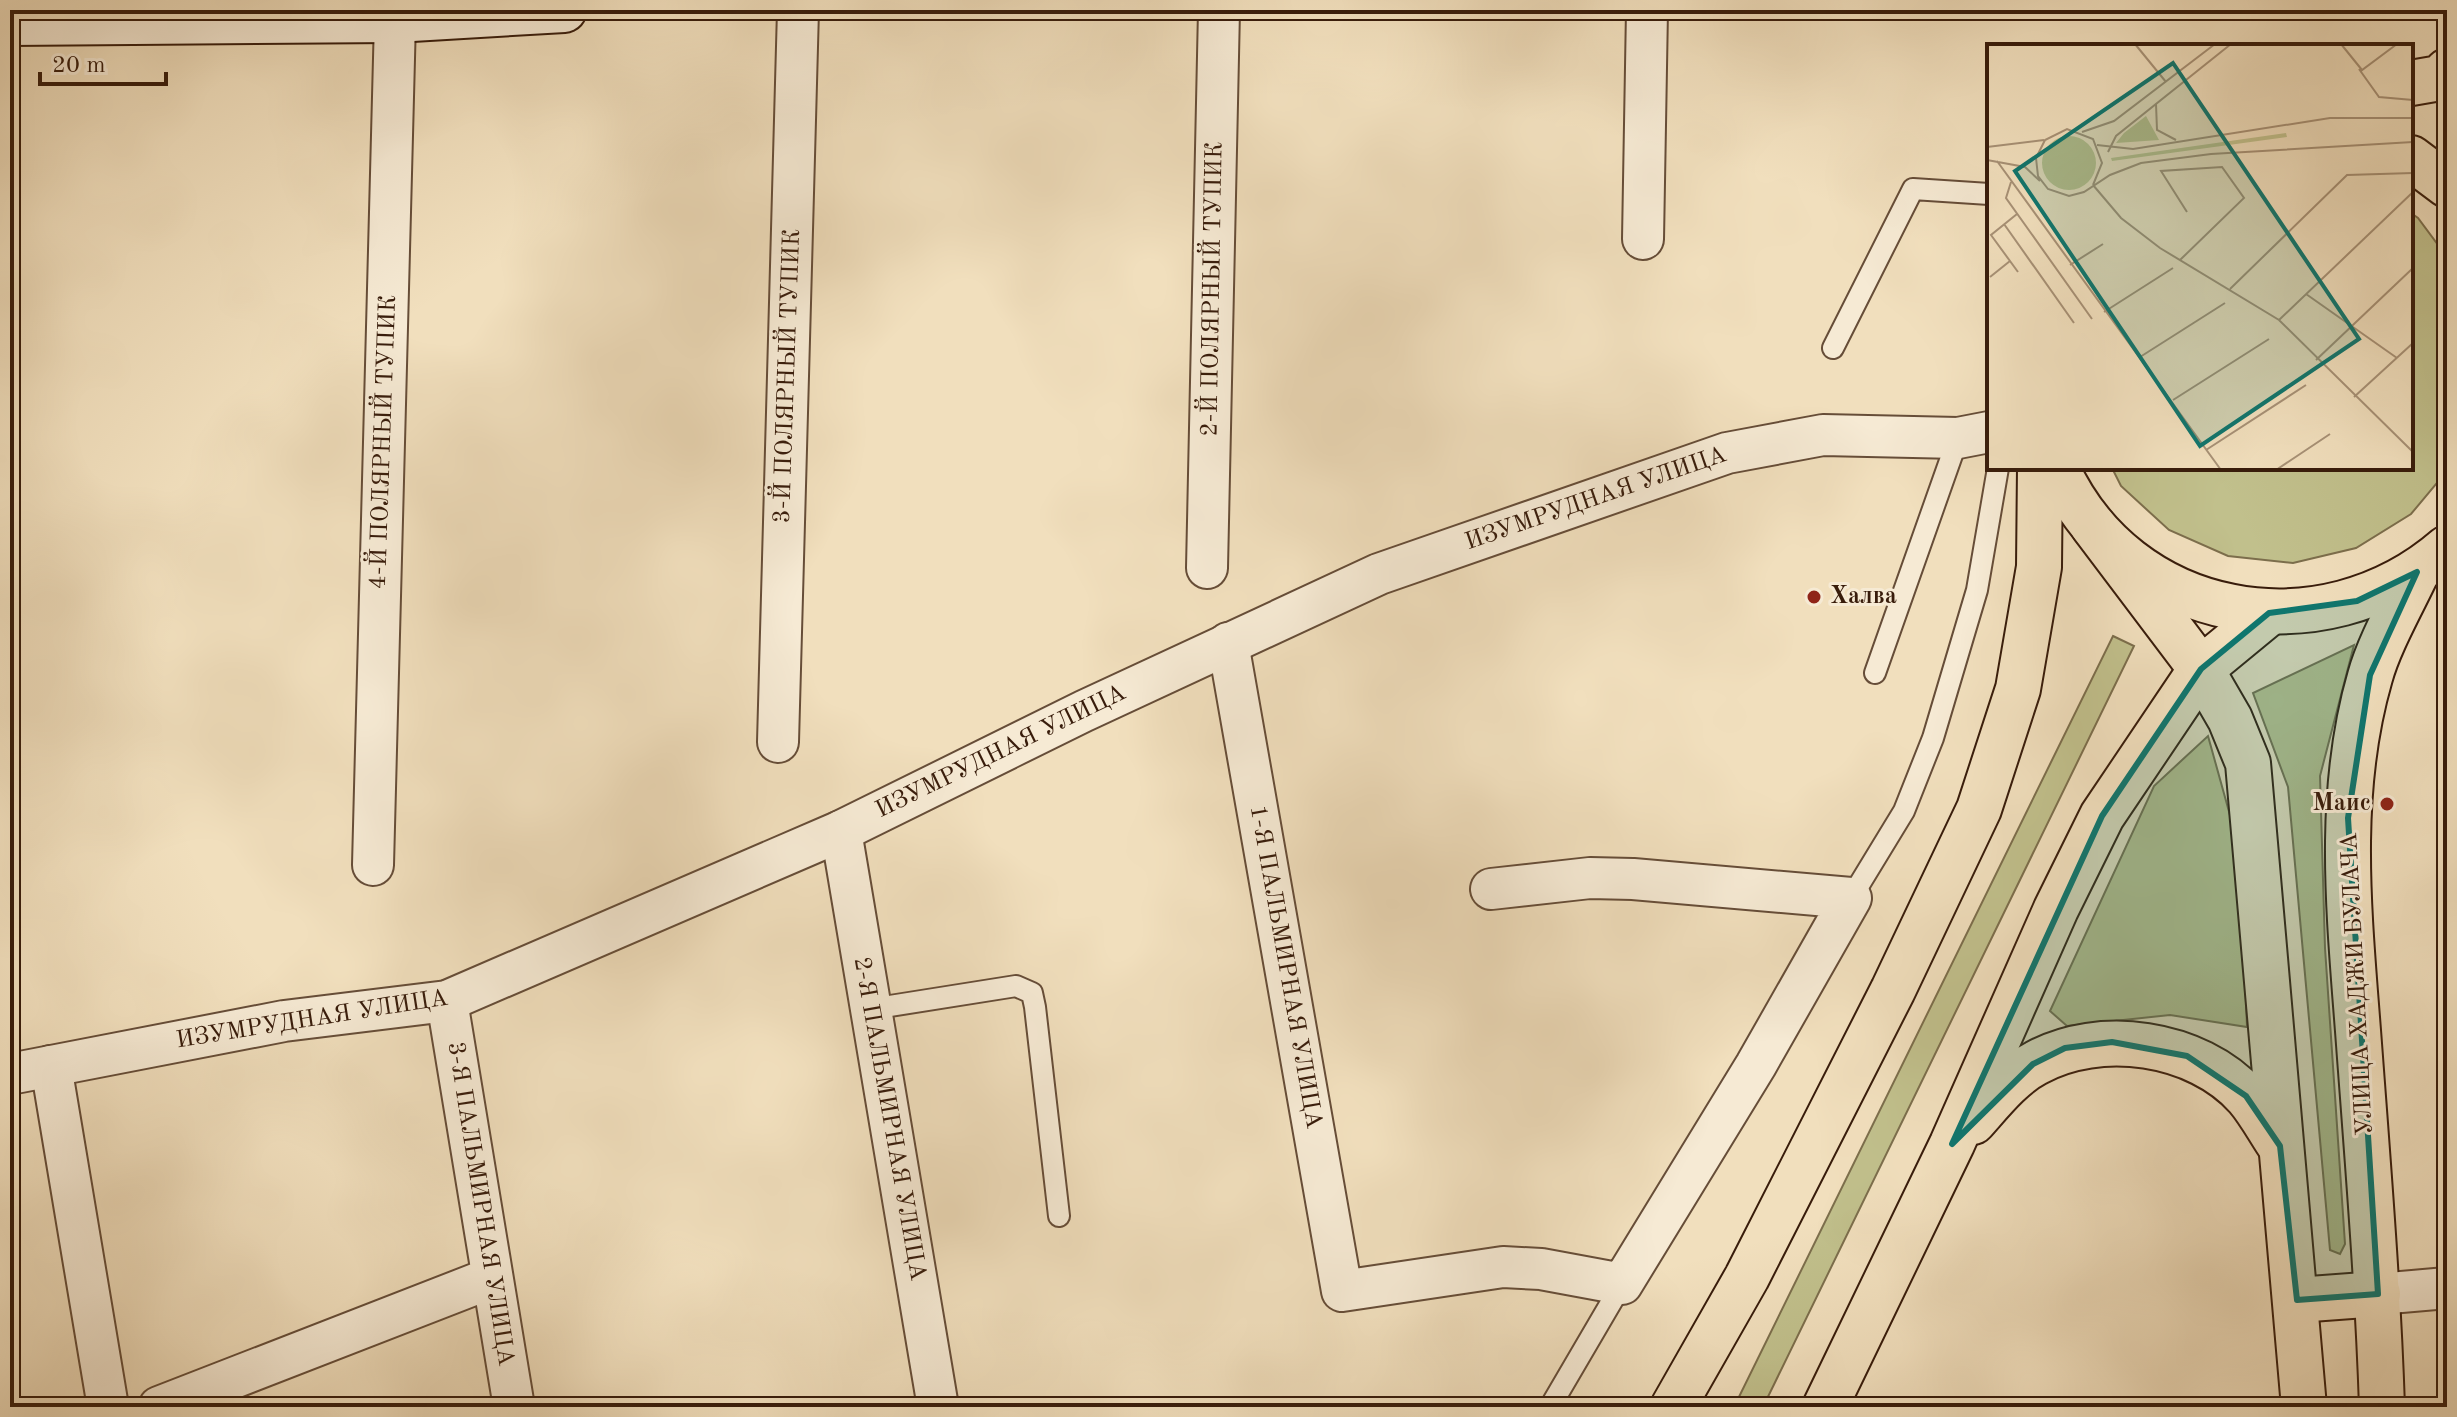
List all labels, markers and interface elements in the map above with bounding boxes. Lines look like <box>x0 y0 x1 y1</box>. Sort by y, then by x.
scale bar <box>40 36 166 86</box>
inset map <box>1987 44 2413 470</box>
text: 20 m <box>52 54 106 78</box>
street label: 2-Й ПОЛЯРНЫЙ ТУПИК <box>1193 141 1228 436</box>
street label: 3-Й ПОЛЯРНЫЙ ТУПИК <box>766 228 805 524</box>
street label: 4-Й ПОЛЯРНЫЙ ТУПИК <box>362 294 401 590</box>
street label: ИЗУМРУДНАЯ УЛИЦА <box>1462 443 1730 555</box>
place label: Халва <box>1830 585 1897 609</box>
marker: Халва <box>1805 588 1823 606</box>
street label: ИЗУМРУДНАЯ УЛИЦА <box>872 681 1130 823</box>
place label: Маис <box>2312 792 2371 816</box>
marker: Маис <box>2378 795 2396 813</box>
street label: 1-Я ПАЛЬМИРНАЯ УЛИЦА <box>1245 803 1325 1131</box>
street label: УЛИЦА ХАДЖИ БУЛАЧА <box>2338 832 2378 1136</box>
street label: 2-Я ПАЛЬМИРНАЯ УЛИЦА <box>849 955 929 1283</box>
street label: ИЗУМРУДНАЯ УЛИЦА <box>174 987 450 1053</box>
street label: 3-Я ПАЛЬМИРНАЯ УЛИЦА <box>442 1040 518 1368</box>

